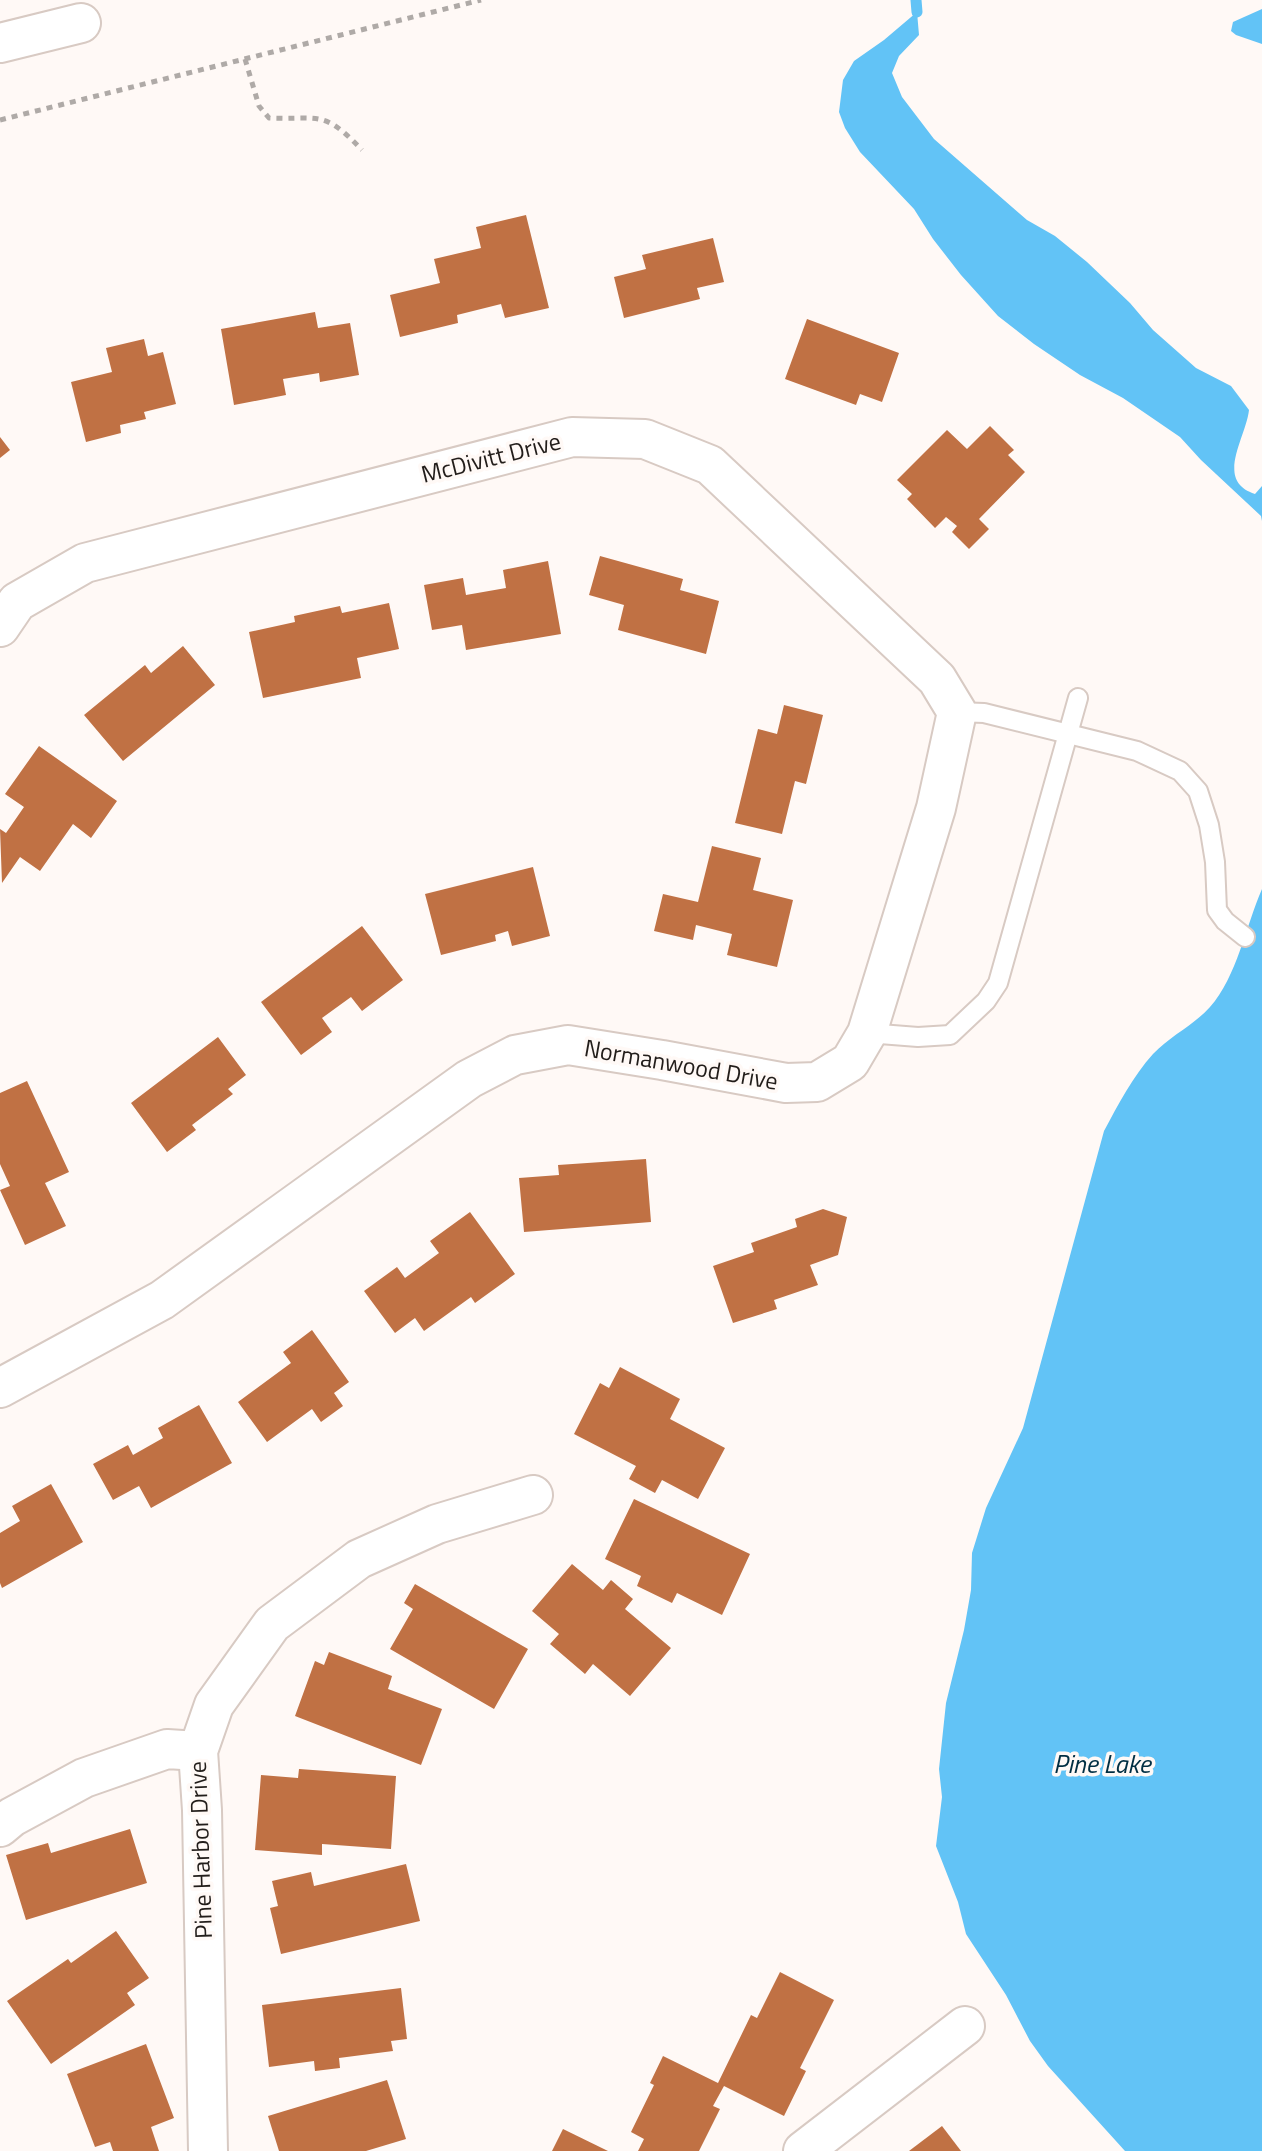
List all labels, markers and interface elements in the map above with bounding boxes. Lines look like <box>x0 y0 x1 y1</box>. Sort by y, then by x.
street label: McDivitt Drive <box>417 422 564 492</box>
street label: Normanwood Drive <box>582 1029 781 1099</box>
water label: Pine Lake <box>1053 1744 1153 1783</box>
street label: Pine Harbor Drive <box>179 1761 221 1939</box>

